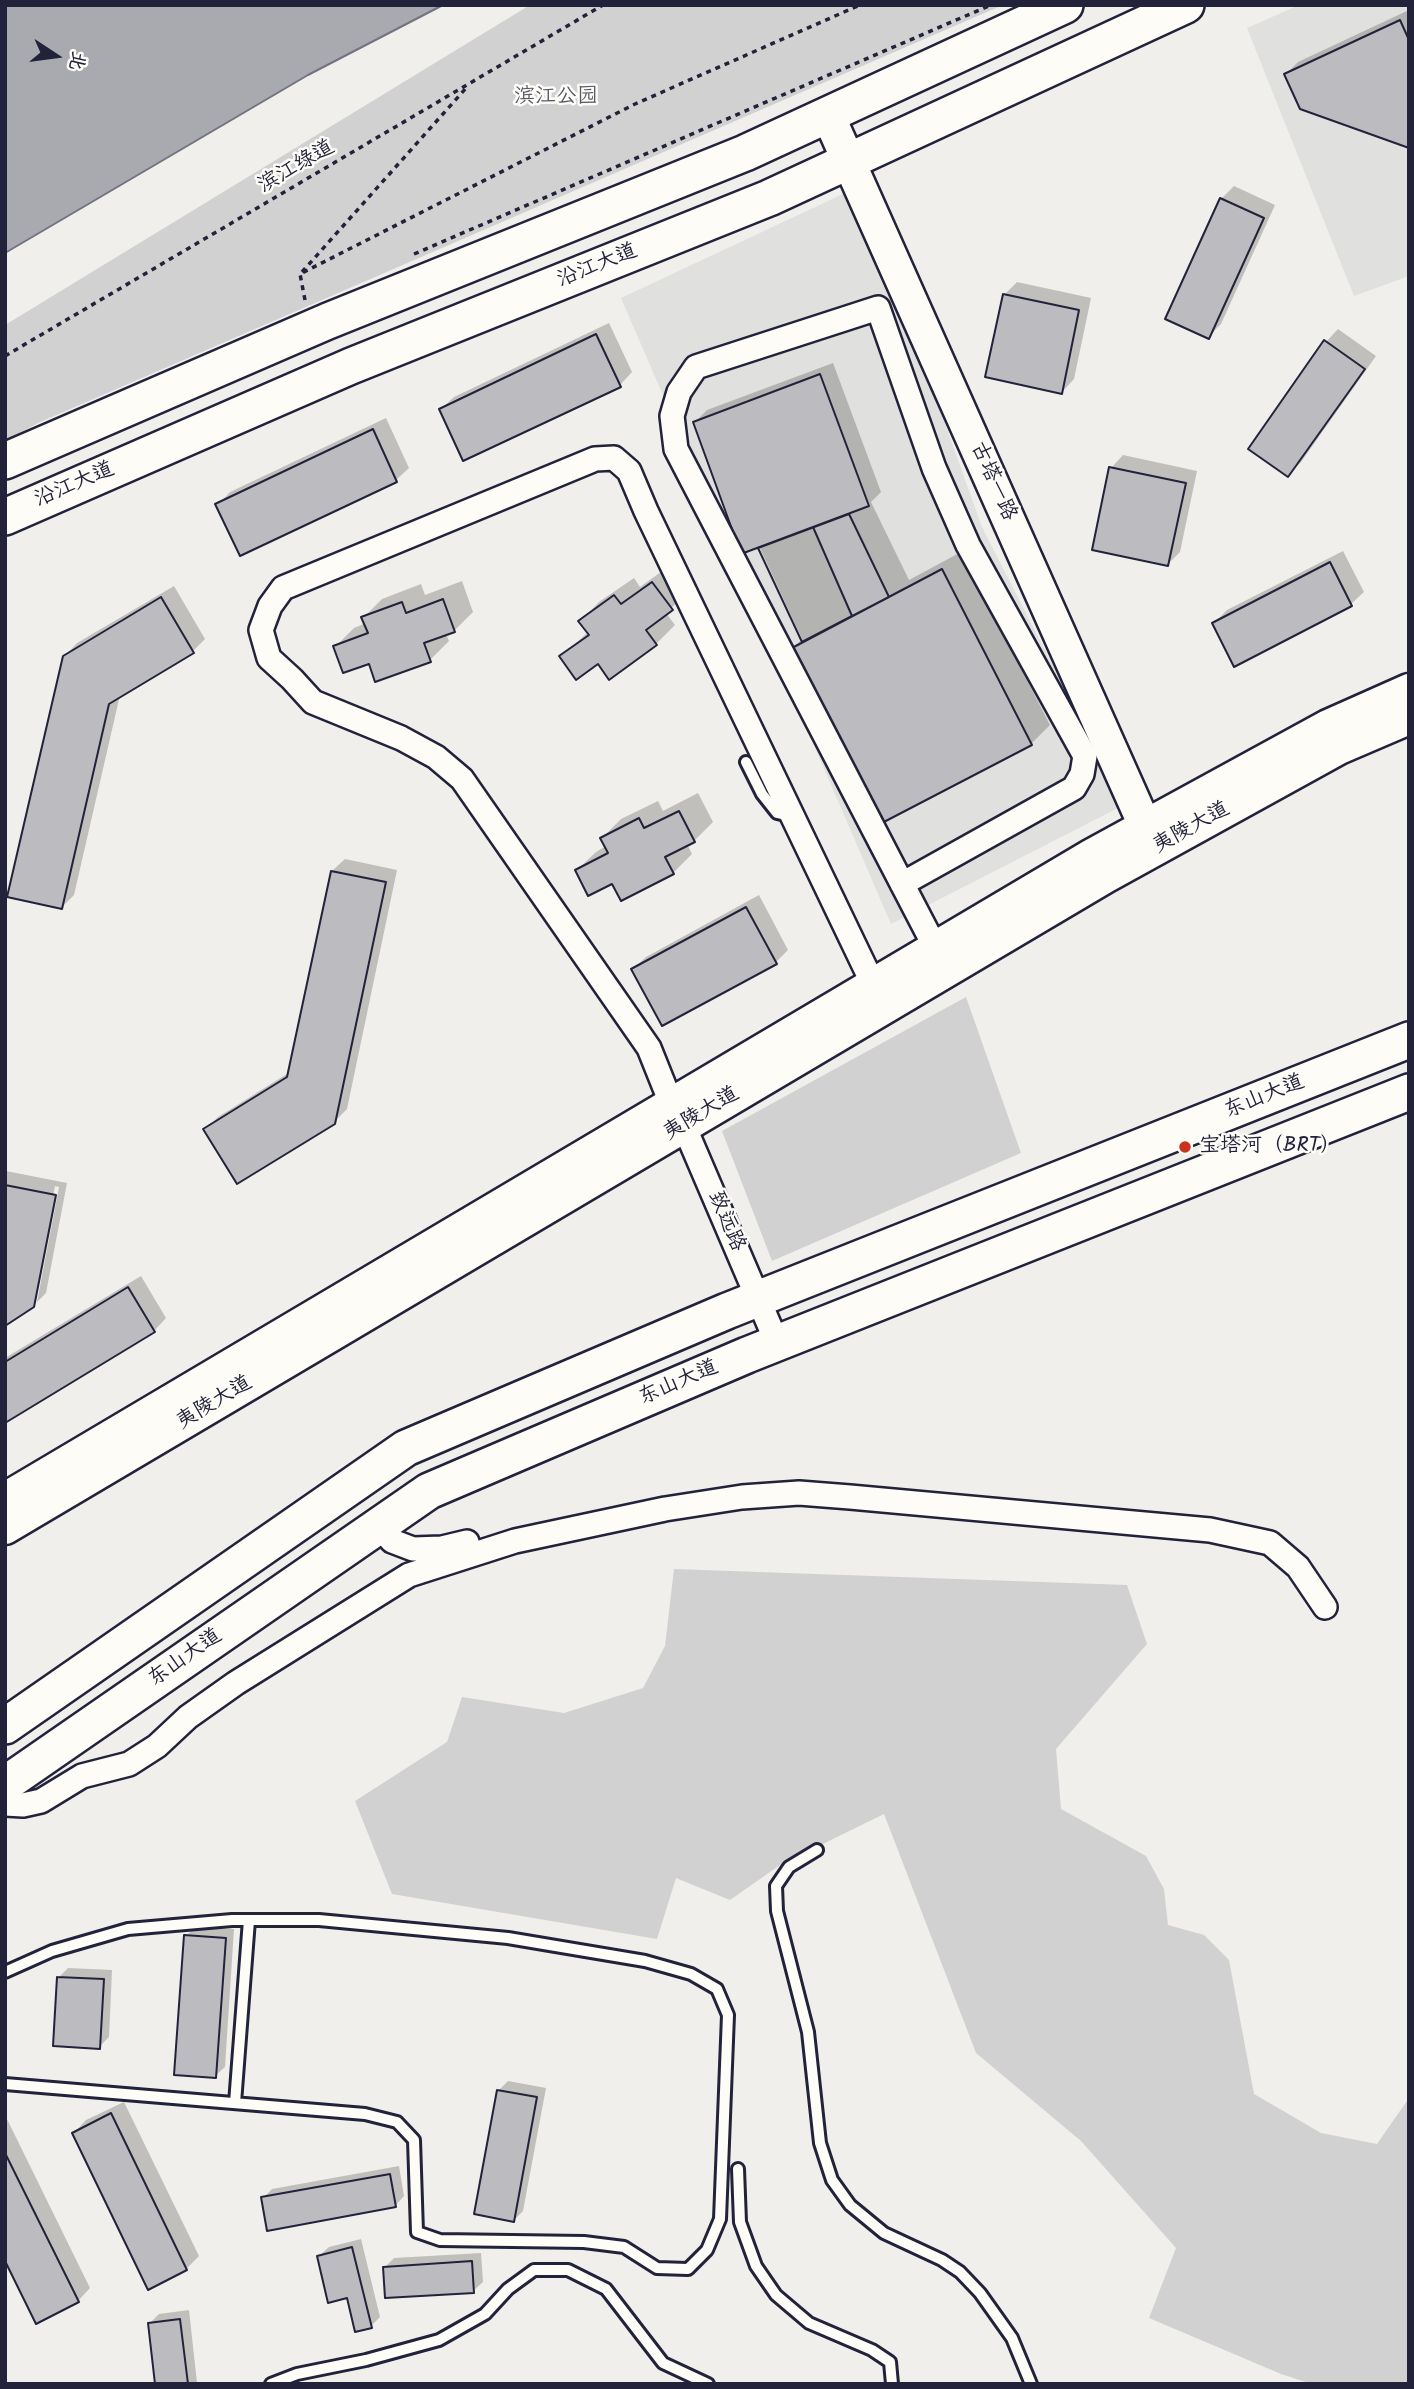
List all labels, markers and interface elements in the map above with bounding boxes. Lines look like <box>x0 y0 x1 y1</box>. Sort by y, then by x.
north arrow <box>21 21 91 91</box>
text: 北 <box>60 48 93 73</box>
park label: 滨江公园 <box>514 85 598 111</box>
street label: 滨江绿道 <box>254 136 340 200</box>
street label: 沿江大道 <box>554 240 642 294</box>
street label: 古塔一路 <box>963 439 1021 525</box>
street label: 沿江大道 <box>31 458 119 514</box>
street label: 夷陵大道 <box>1149 798 1235 860</box>
street label: 东山大道 <box>1221 1071 1309 1125</box>
street label: 夷陵大道 <box>660 1083 744 1147</box>
place label: 宝塔河（BRT） <box>1199 1134 1341 1160</box>
marker: 宝塔河（BRT） <box>1177 1139 1193 1155</box>
street label: 致远路 <box>701 1188 749 1256</box>
street label: 东山大道 <box>635 1356 723 1412</box>
street label: 夷陵大道 <box>173 1372 257 1436</box>
street label: 东山大道 <box>144 1625 228 1693</box>

